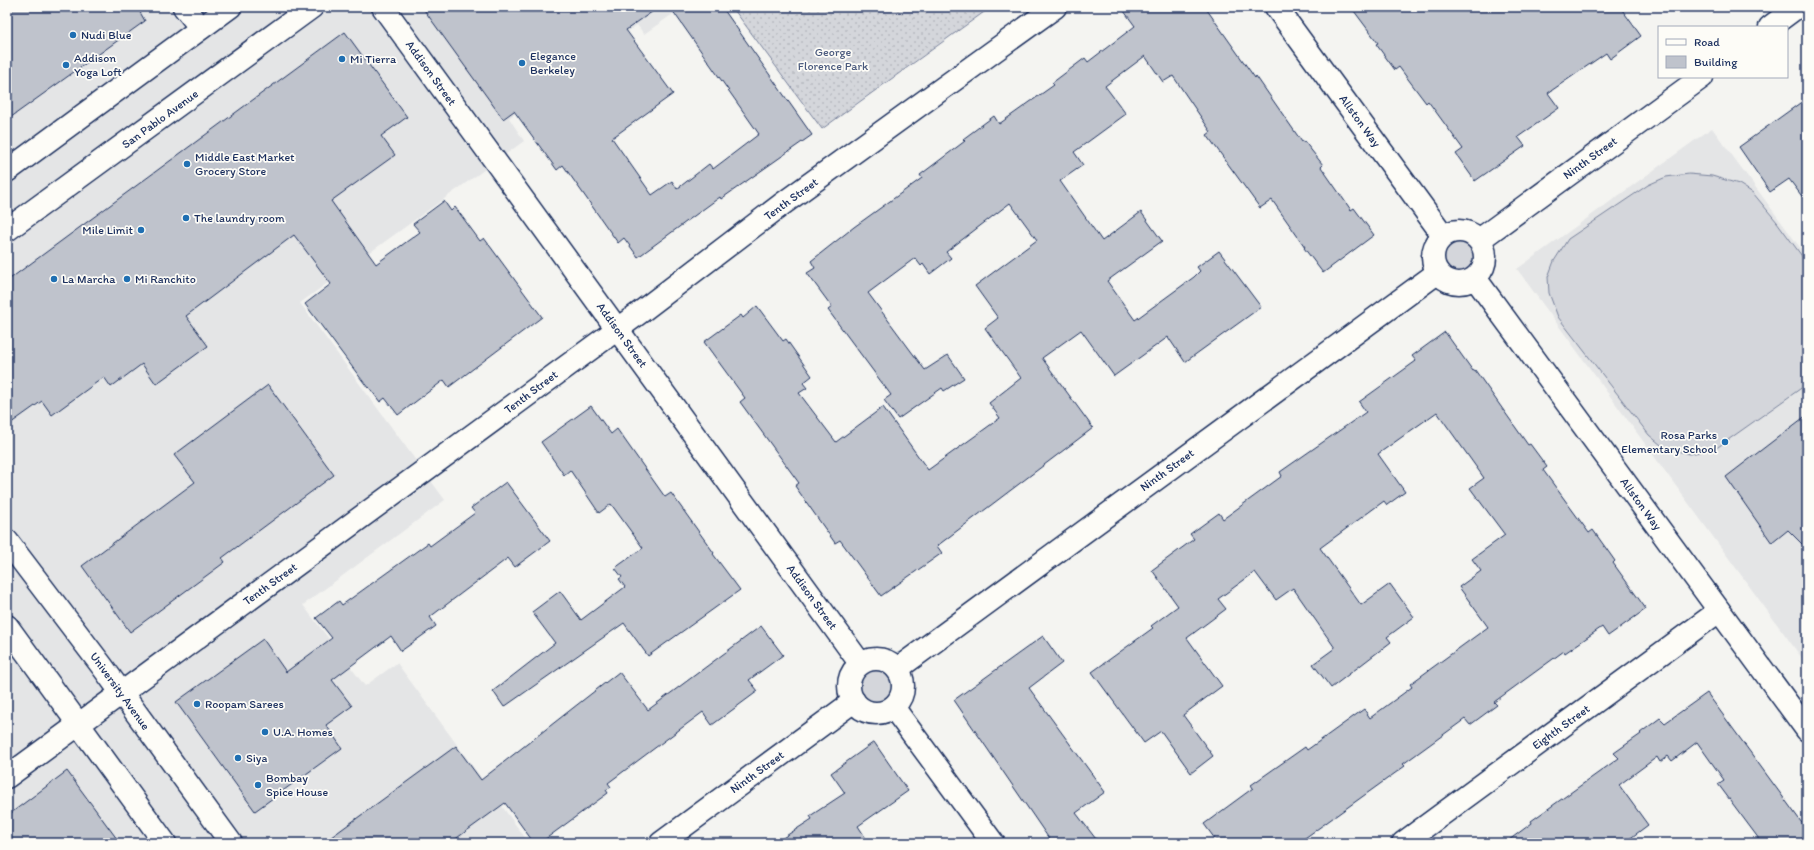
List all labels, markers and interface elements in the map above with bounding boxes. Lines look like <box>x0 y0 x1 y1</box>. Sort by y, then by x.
legend <box>1658 26 1788 78</box>
place label: Nudi Blue <box>81 28 132 42</box>
marker: Nudi Blue <box>68 30 78 40</box>
text: Road <box>1694 35 1720 49</box>
street label: Addison Street <box>403 38 460 109</box>
park label: George Florence Park <box>798 45 869 73</box>
place label: Elegance Berkeley <box>530 49 576 77</box>
place label: Addison Yoga Loft <box>74 51 122 79</box>
place label: Mi Tierra <box>350 52 397 66</box>
marker: Mi Tierra <box>337 54 347 64</box>
text: Building <box>1694 55 1738 69</box>
marker: Elegance Berkeley <box>517 58 527 68</box>
marker: Addison Yoga Loft <box>61 60 71 70</box>
street label: San Pablo Avenue <box>119 86 201 151</box>
street label: Allston Way <box>1336 92 1384 150</box>
street label: Ninth Street <box>1560 133 1620 182</box>
place label: Middle East Market Grocery Store <box>195 150 295 178</box>
marker: Middle East Market Grocery Store <box>182 159 192 169</box>
street label: Tenth Street <box>761 174 821 223</box>
place label: The laundry room <box>194 211 285 225</box>
marker: The laundry room <box>181 213 191 223</box>
place label: Mile Limit <box>82 223 133 237</box>
marker: Mile Limit <box>136 225 146 235</box>
place label: La Marcha <box>62 272 116 286</box>
place label: Mi Ranchito <box>135 272 196 286</box>
marker: La Marcha <box>49 274 59 284</box>
marker: Mi Ranchito <box>122 274 132 284</box>
street label: Addison Street <box>594 300 651 371</box>
street label: Tenth Street <box>501 367 561 417</box>
place label: Rosa Parks Elementary School <box>1621 428 1718 456</box>
marker: Rosa Parks Elementary School <box>1720 437 1730 447</box>
street label: Ninth Street <box>1137 445 1197 494</box>
street label: Allston Way <box>1617 475 1665 533</box>
street label: Tenth Street <box>240 559 300 608</box>
street label: Addison Street <box>784 562 841 633</box>
street label: University Avenue <box>87 649 153 733</box>
place label: Roopam Sarees <box>205 697 284 711</box>
marker: Roopam Sarees <box>192 699 202 709</box>
street label: Eighth Street <box>1530 701 1593 753</box>
place label: U.A. Homes <box>273 725 333 739</box>
marker: U.A. Homes <box>260 727 270 737</box>
street label: Ninth Street <box>727 747 787 796</box>
place label: Siya <box>246 751 267 765</box>
marker: Siya <box>233 753 243 763</box>
place label: Bombay Spice House <box>266 771 328 799</box>
marker: Bombay Spice House <box>253 780 263 790</box>

